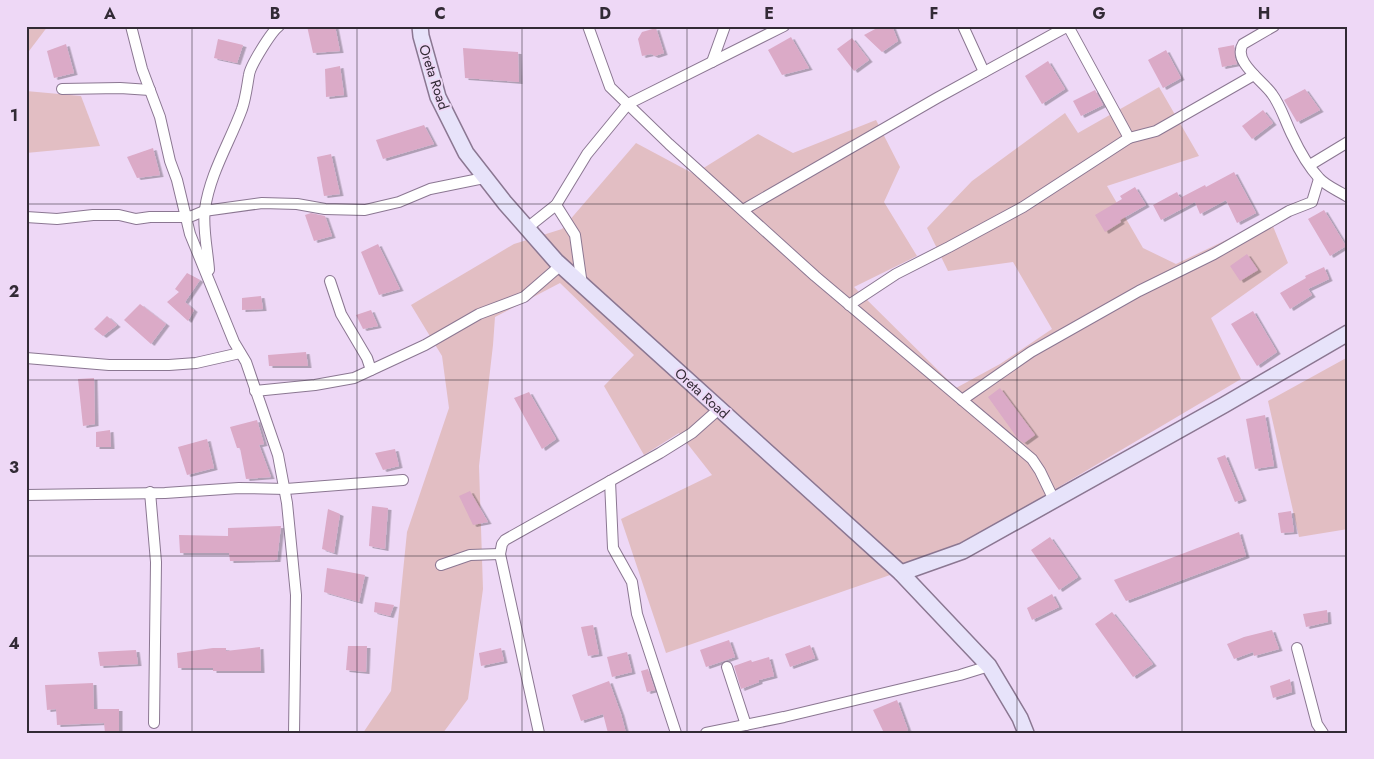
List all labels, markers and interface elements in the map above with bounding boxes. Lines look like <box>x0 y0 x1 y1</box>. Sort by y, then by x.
text: A <box>103 2 116 25</box>
text: B <box>270 2 280 25</box>
text: C <box>434 2 446 25</box>
text: D <box>599 2 611 25</box>
text: E <box>764 2 774 25</box>
text: F <box>930 2 938 25</box>
text: G <box>1092 2 1106 25</box>
text: H <box>1258 2 1270 25</box>
street label: Oreta Road <box>414 42 454 112</box>
text: 1 <box>10 104 18 127</box>
text: 2 <box>9 280 19 303</box>
street label: Oreta Road <box>670 363 734 423</box>
text: 3 <box>9 456 19 479</box>
text: 4 <box>8 632 20 655</box>

